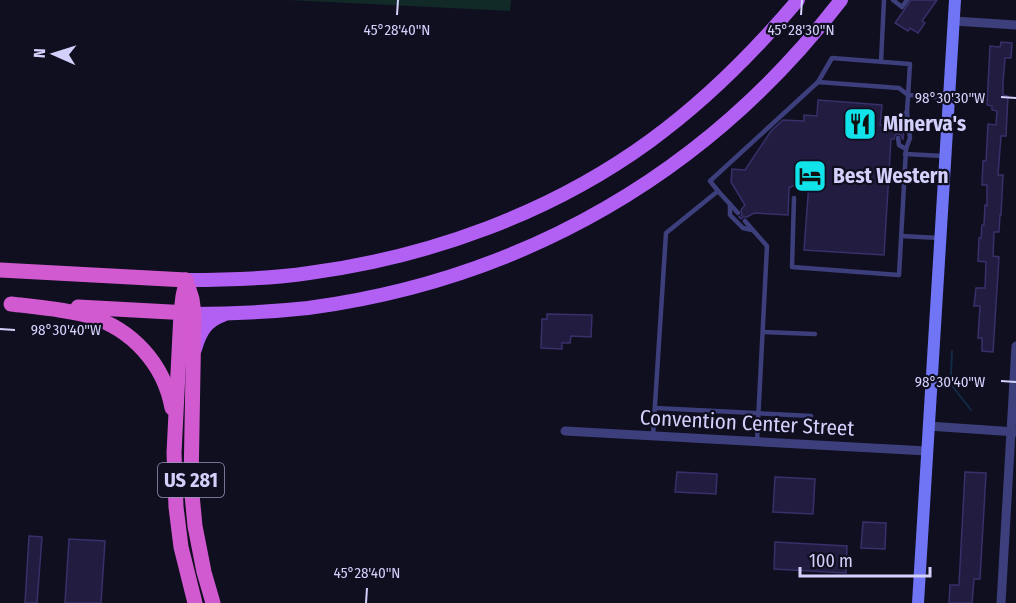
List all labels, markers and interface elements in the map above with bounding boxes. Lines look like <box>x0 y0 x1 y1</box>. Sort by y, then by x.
text: 45°28'40"N <box>364 21 430 39</box>
text: 45°28'30"N <box>767 21 835 39</box>
north arrow <box>24 24 84 84</box>
text: N <box>30 48 49 59</box>
text: 98°30'30"W <box>915 89 985 107</box>
restaurant icon: Minerva's <box>842 106 878 142</box>
place label: Minerva's <box>883 111 966 137</box>
hotel icon: Best Western <box>792 158 828 194</box>
place label: Best Western <box>833 163 949 189</box>
text: 98°30'40"W <box>31 321 101 339</box>
text: 98°30'40"W <box>915 373 985 391</box>
street label: Convention Center Street <box>639 404 855 442</box>
road number: US 281 <box>158 463 224 497</box>
scale bar <box>800 540 930 578</box>
text: 100 m <box>809 550 853 572</box>
text: 45°28'40"N <box>334 564 400 582</box>

